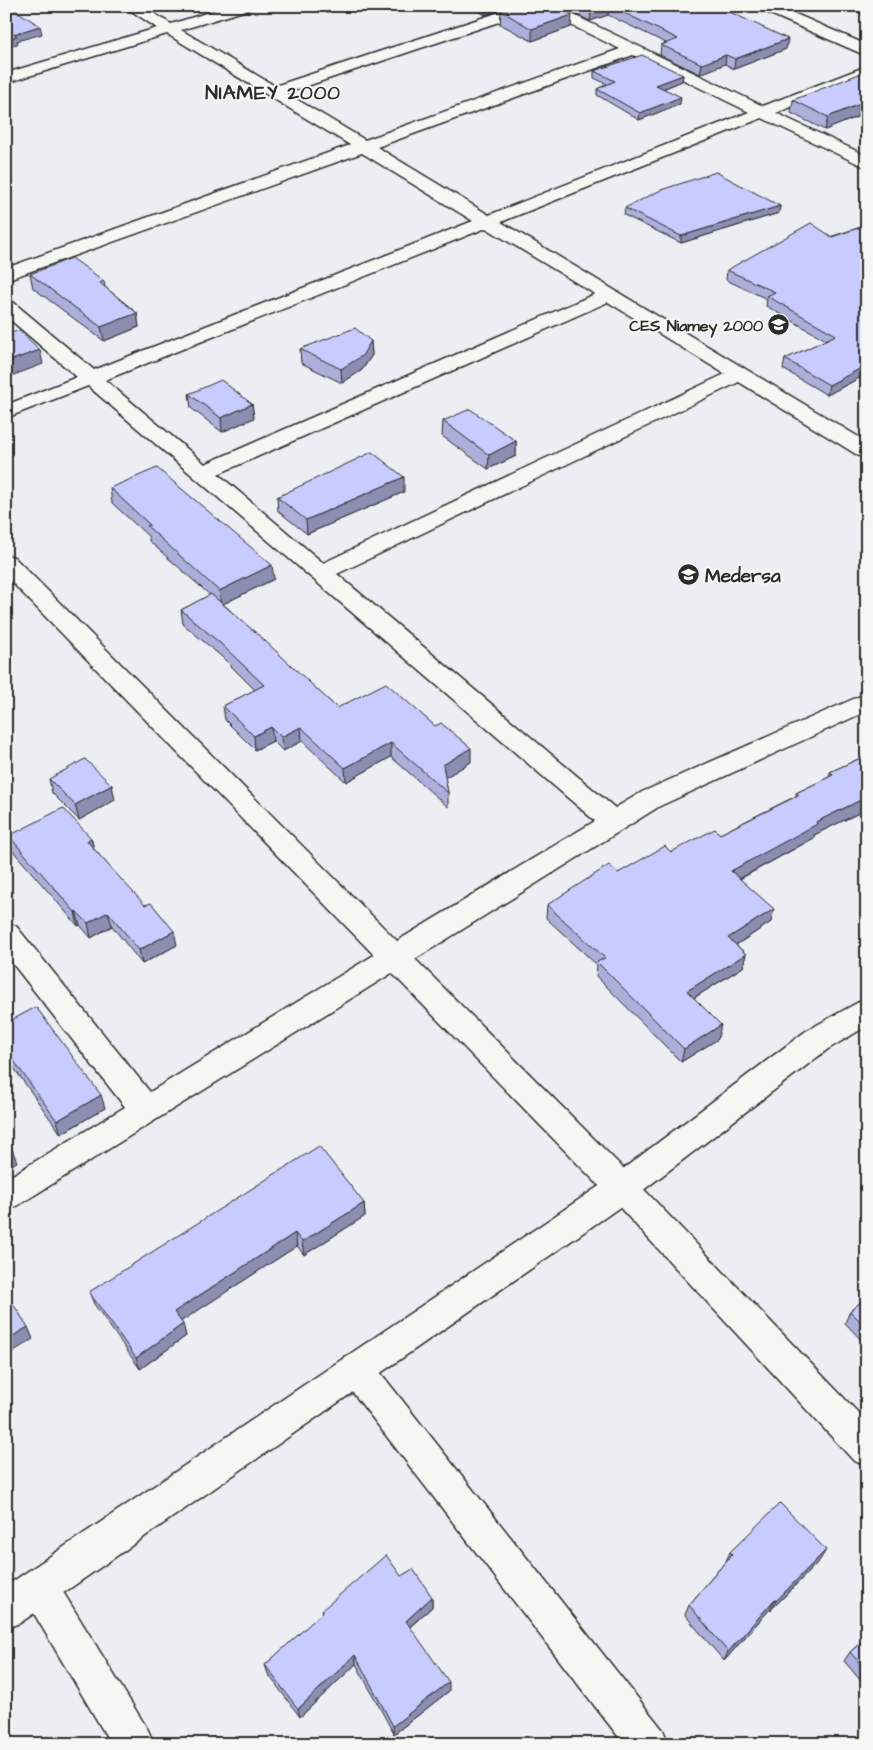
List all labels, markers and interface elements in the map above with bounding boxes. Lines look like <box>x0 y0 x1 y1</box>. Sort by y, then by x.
district label: NIAMEY 2000 <box>205 79 341 107</box>
school or university icon: CES Niamey 2000 <box>767 313 791 337</box>
place label: CES Niamey 2000 <box>629 315 763 338</box>
school or university icon: Medersa <box>677 563 701 587</box>
place label: Medersa <box>705 563 781 590</box>

